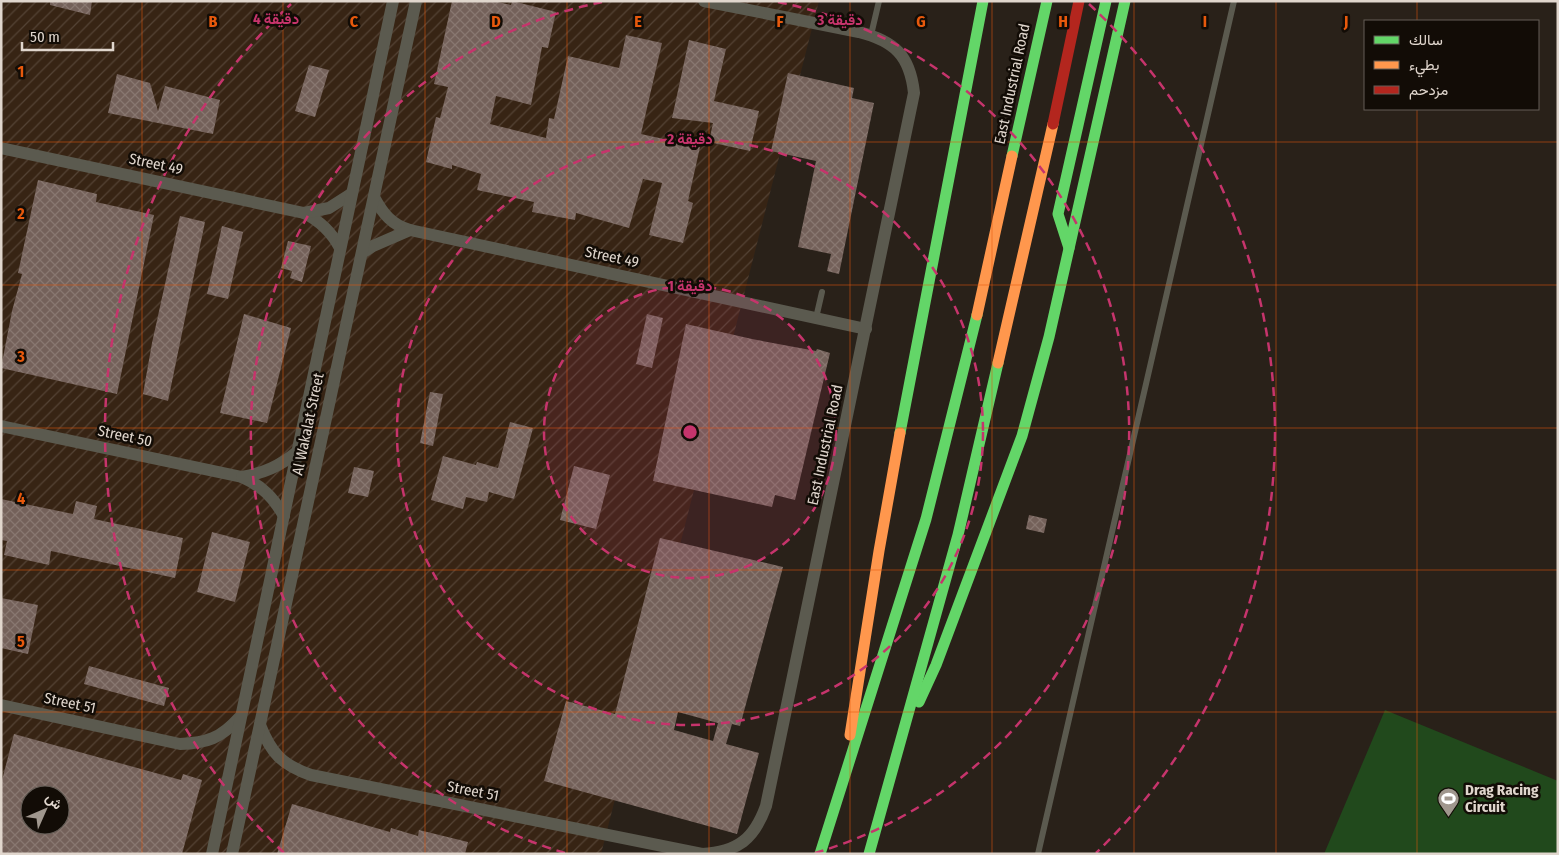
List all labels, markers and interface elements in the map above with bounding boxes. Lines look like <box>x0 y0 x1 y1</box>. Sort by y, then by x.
text: 4 دقيقة <box>253 10 299 28</box>
text: 3 دقيقة <box>816 11 863 29</box>
text: B <box>209 12 218 31</box>
text: C <box>350 12 359 31</box>
text: D <box>491 12 501 31</box>
text: E <box>634 12 642 31</box>
text: F <box>776 12 784 31</box>
text: G <box>916 12 926 31</box>
text: H <box>1058 12 1068 31</box>
text: I <box>1203 12 1207 31</box>
text: J <box>1343 12 1348 31</box>
scale bar <box>22 20 114 52</box>
legend <box>1364 20 1539 110</box>
street label: East Industrial Road <box>990 22 1034 146</box>
text: 50 m <box>30 28 60 46</box>
text: سالك <box>1409 31 1443 49</box>
text: بطيء <box>1409 56 1439 78</box>
text: 1 <box>18 62 24 81</box>
text: مزدحم <box>1409 81 1448 100</box>
text: 2 دقيقة <box>666 130 713 148</box>
street label: Street 49 <box>127 150 185 178</box>
text: 2 <box>16 204 25 223</box>
street label: Street 49 <box>583 243 641 271</box>
text: 1 دقيقة <box>668 277 712 295</box>
text: 3 <box>16 347 25 366</box>
street label: Al Wakalat Street <box>288 371 328 477</box>
street label: East Industrial Road <box>803 383 847 507</box>
street label: Street 50 <box>96 421 154 451</box>
centre of rings <box>681 423 699 441</box>
text: 4 <box>17 489 25 508</box>
text: 5 <box>17 632 25 651</box>
street label: Street 51 <box>42 689 98 717</box>
street label: Street 51 <box>446 777 500 805</box>
place label: Drag Racing Circuit <box>1465 781 1539 816</box>
north arrow <box>20 785 70 835</box>
sports icon: Drag Racing Circuit <box>1437 787 1461 818</box>
text: ش <box>42 789 66 813</box>

